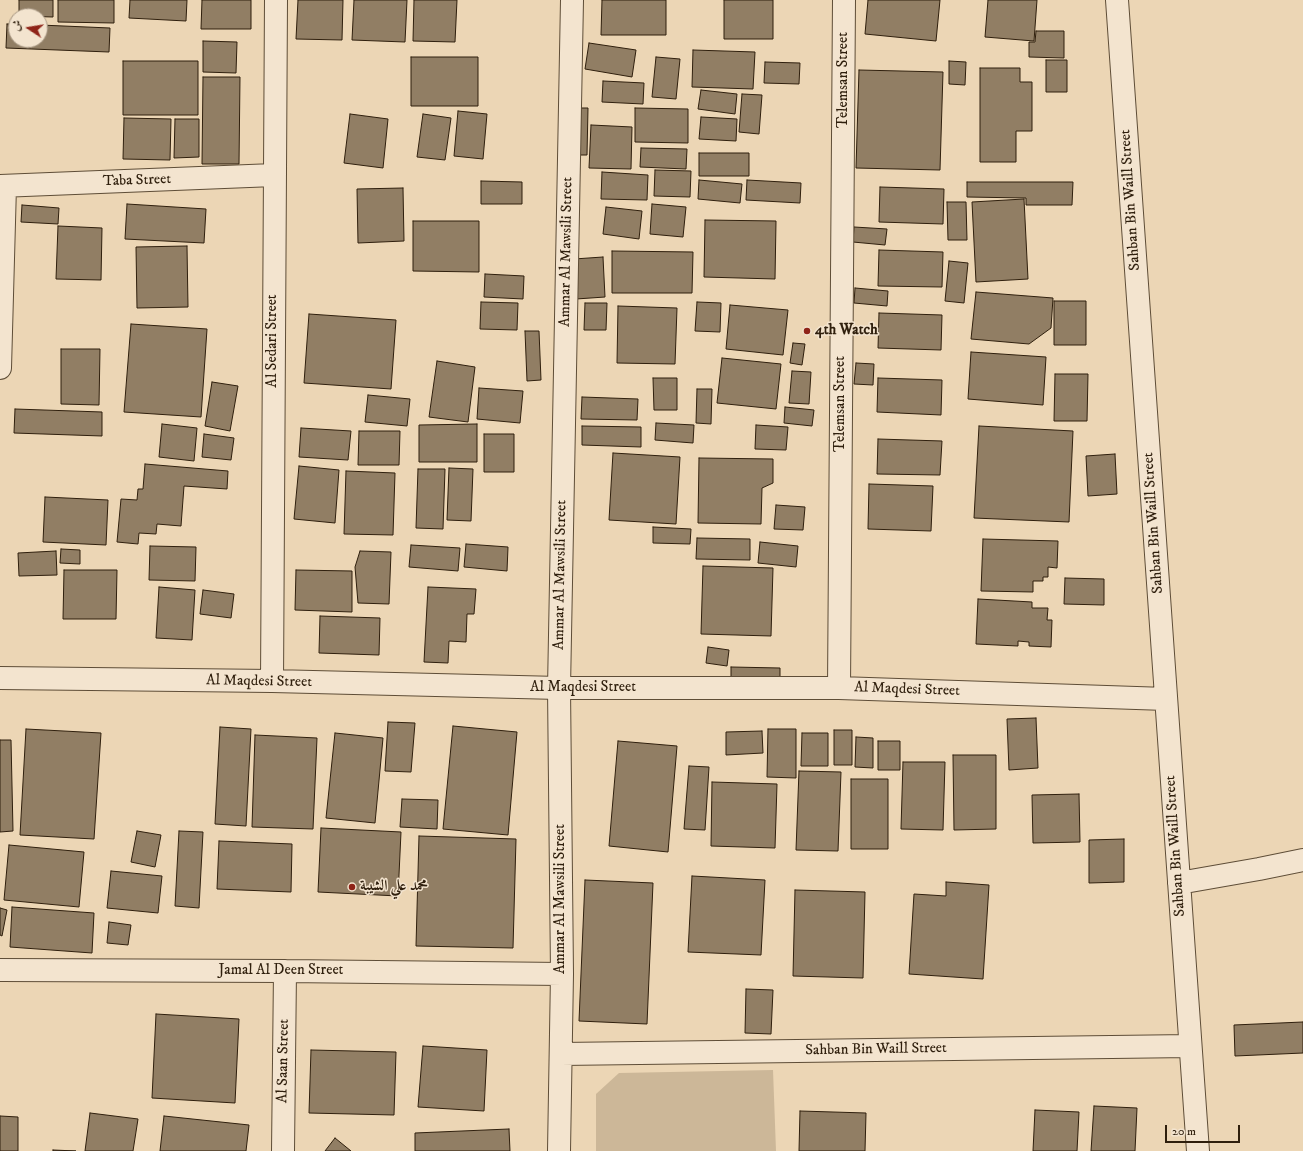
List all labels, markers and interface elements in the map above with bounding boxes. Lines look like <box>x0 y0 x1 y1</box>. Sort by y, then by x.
north arrow <box>8 8 48 48</box>
text: ش <box>9 19 25 33</box>
street label: Telemsan Street <box>835 32 853 128</box>
street label: Sahban Bin Waill Street <box>1117 129 1145 271</box>
street label: Taba Street <box>102 171 172 191</box>
street label: Ammar Al Mawsili Street <box>557 177 577 327</box>
street label: Al Sedari Street <box>264 294 282 388</box>
place label: 4th Watch <box>815 322 878 340</box>
marker: 4th Watch <box>802 326 812 336</box>
street label: Telemsan Street <box>832 356 850 452</box>
street label: Sahban Bin Waill Street <box>1140 452 1168 594</box>
street label: Ammar Al Mawsili Street <box>551 500 571 650</box>
street label: Al Maqdesi Street <box>206 672 312 692</box>
street label: Al Maqdesi Street <box>530 679 636 697</box>
street label: Al Maqdesi Street <box>854 679 960 701</box>
street label: Sahban Bin Waill Street <box>1162 775 1190 917</box>
street label: Ammar Al Mawsili Street <box>552 824 570 974</box>
place label: محمد علي الشيبة <box>360 878 428 896</box>
marker: محمد علي الشيبة <box>347 882 357 892</box>
street label: Jamal Al Deen Street <box>219 962 343 980</box>
street label: Al Saan Street <box>274 1019 294 1103</box>
street label: Sahban Bin Waill Street <box>805 1040 947 1060</box>
scale bar <box>1167 1117 1242 1143</box>
text: 20 m <box>1172 1124 1196 1139</box>

